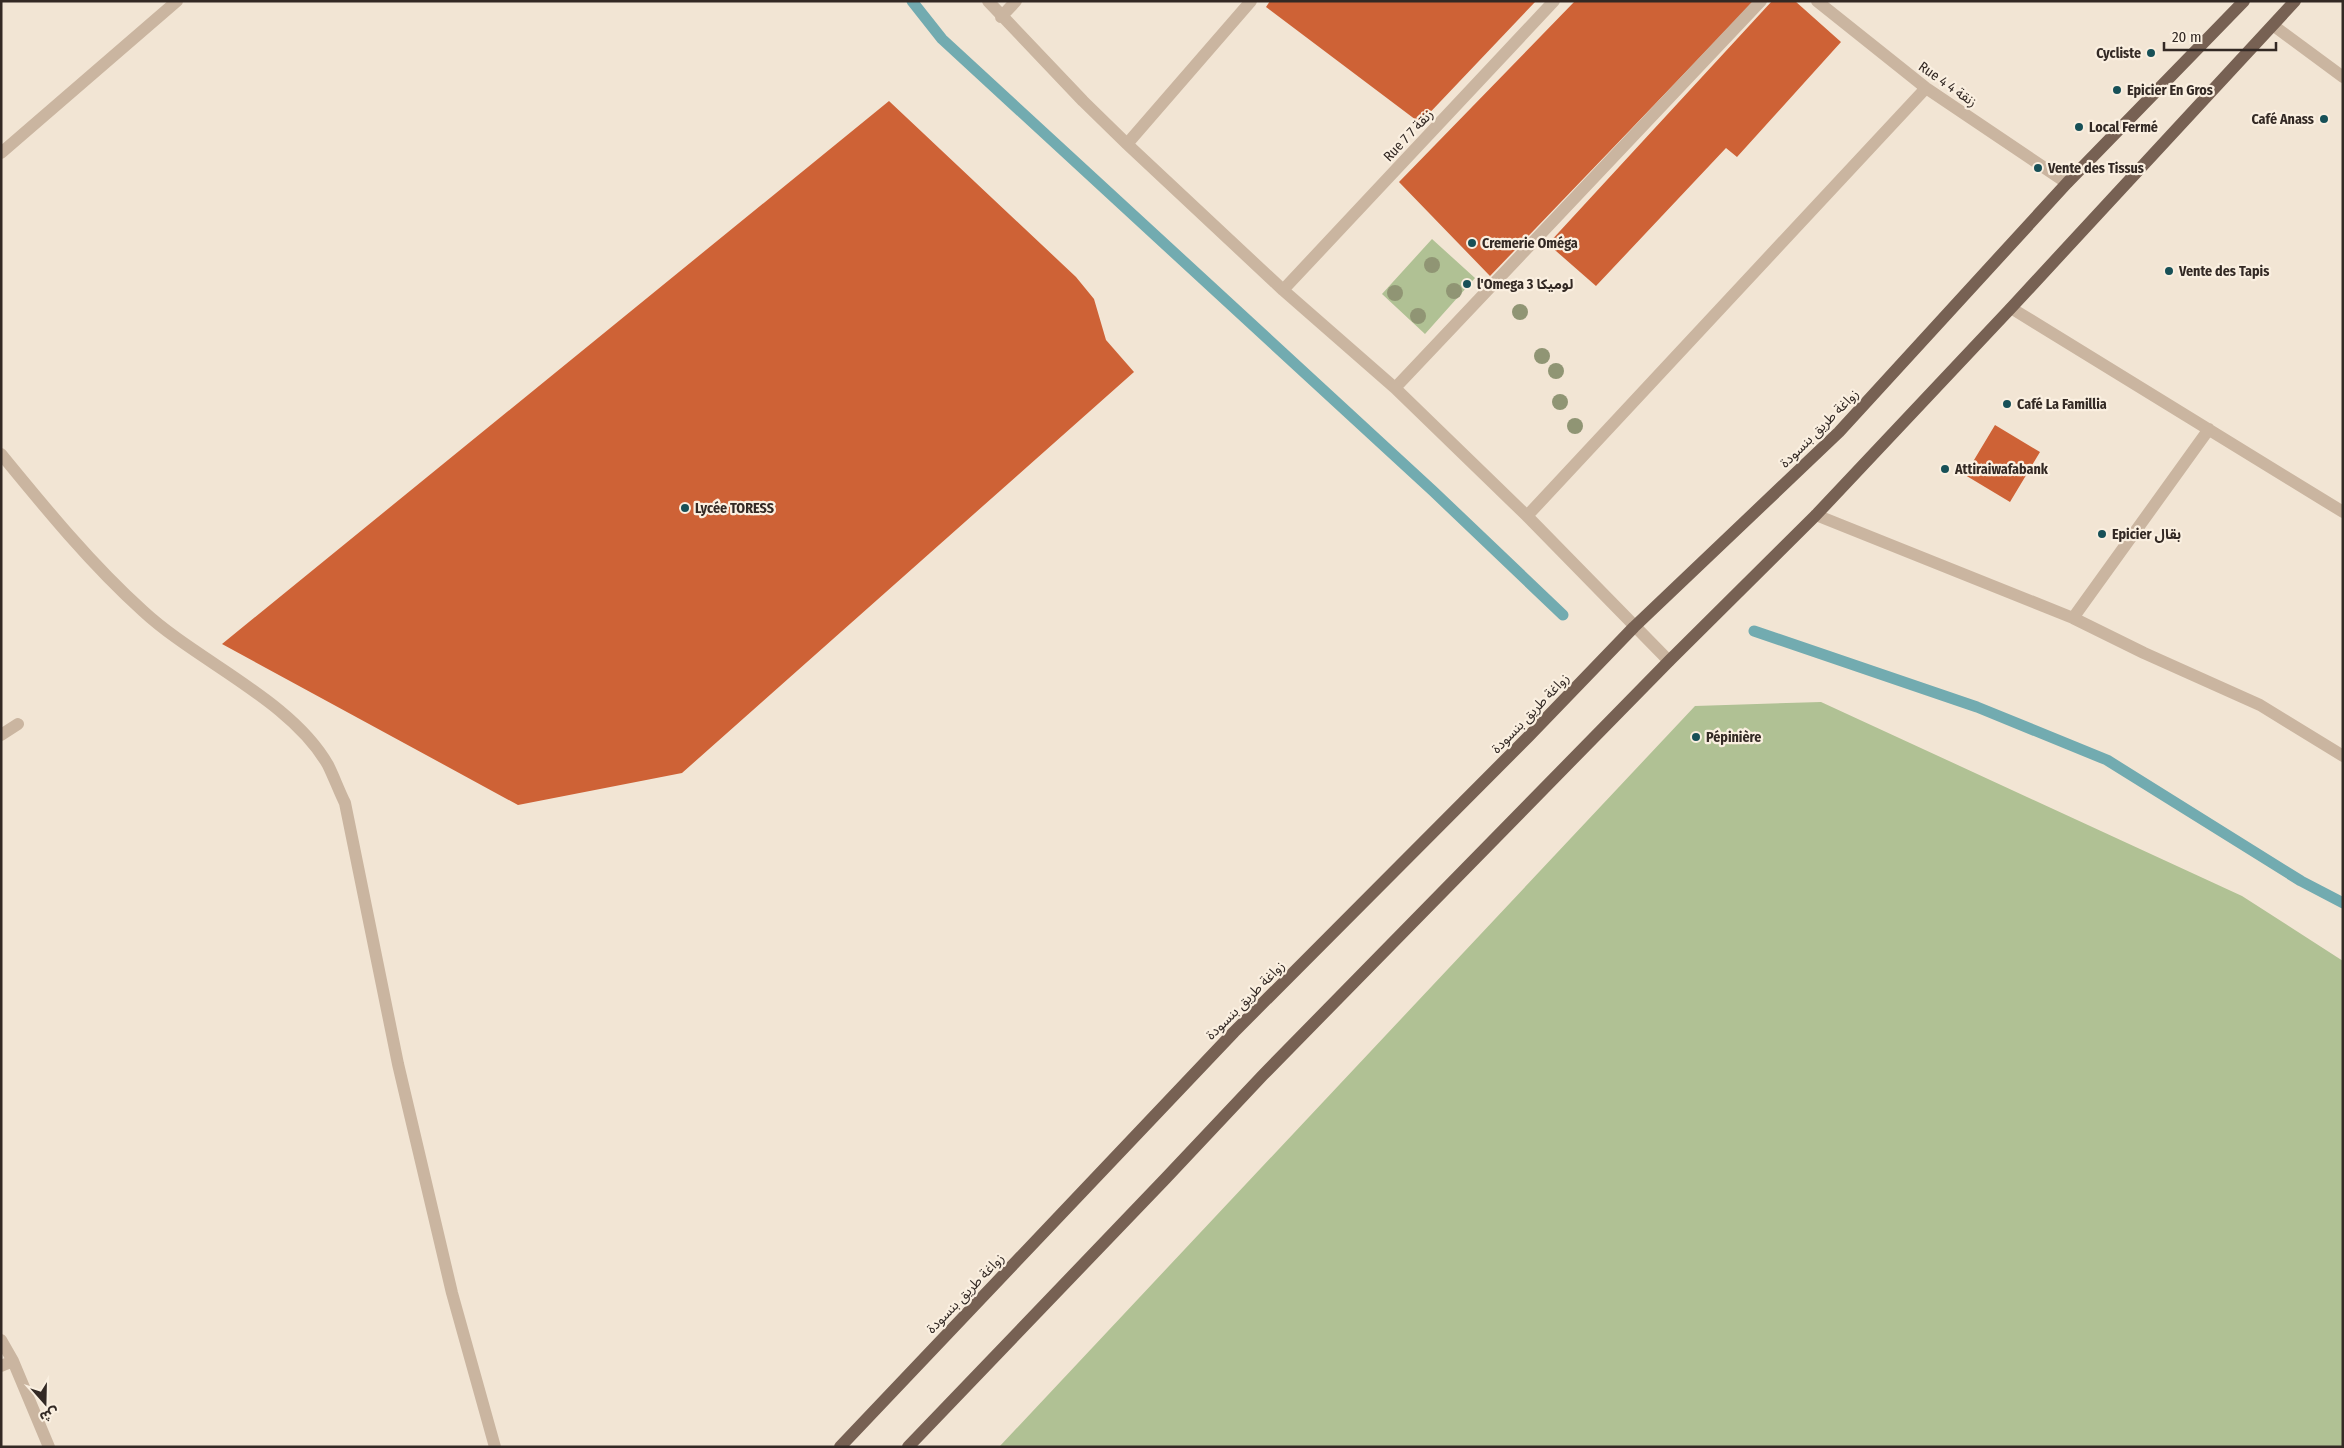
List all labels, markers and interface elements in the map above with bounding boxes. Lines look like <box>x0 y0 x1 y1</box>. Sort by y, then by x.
scale bar <box>2164 20 2276 52</box>
text: 20 m <box>2172 28 2202 46</box>
place label: Cycliste <box>2096 45 2141 62</box>
marker: Cycliste <box>2145 47 2157 59</box>
street label: Rue 4 زنقة 4 <box>1915 58 1980 111</box>
place label: Epicier En Gros <box>2127 82 2213 99</box>
marker: Epicier En Gros <box>2111 84 2123 96</box>
street label: Rue 7 زنقة 7 <box>1380 106 1437 165</box>
place label: Café Anass <box>2251 111 2314 128</box>
marker: Café Anass <box>2318 113 2330 125</box>
place label: Local Fermé <box>2089 119 2158 136</box>
marker: Local Fermé <box>2073 121 2085 133</box>
place label: Vente des Tissus <box>2047 160 2144 177</box>
marker: Vente des Tissus <box>2032 162 2044 174</box>
place label: Cremerie Oméga <box>1482 235 1578 252</box>
marker: Cremerie Oméga <box>1466 237 1478 249</box>
place label: Vente des Tapis <box>2178 263 2269 280</box>
marker: Vente des Tapis <box>2163 265 2175 277</box>
place label: l'Omega 3 لوميكا <box>1477 276 1573 293</box>
marker: l'Omega 3 لوميكا <box>1461 278 1473 290</box>
street label: زواغة طريق بنسودة <box>1776 385 1863 472</box>
place label: Café La Famillia <box>2017 396 2107 413</box>
marker: Café La Famillia <box>2001 398 2013 410</box>
place label: Attiraiwafabank <box>1954 461 2049 478</box>
marker: Attiraiwafabank <box>1939 463 1951 475</box>
place label: Lycée TORESS <box>695 500 774 517</box>
marker: Lycée TORESS <box>679 502 691 514</box>
place label: Epicier بقال <box>2112 526 2181 543</box>
marker: Epicier بقال <box>2096 528 2108 540</box>
street label: زواغة طريق بنسودة <box>1488 670 1574 758</box>
place label: Pépinière <box>1706 729 1761 746</box>
marker: Pépinière <box>1690 731 1702 743</box>
street label: زواغة طريق بنسودة <box>1202 957 1289 1044</box>
street label: زواغة طريق بنسودة <box>923 1250 1009 1338</box>
north arrow <box>20 1378 70 1428</box>
text: ش <box>37 1403 61 1426</box>

